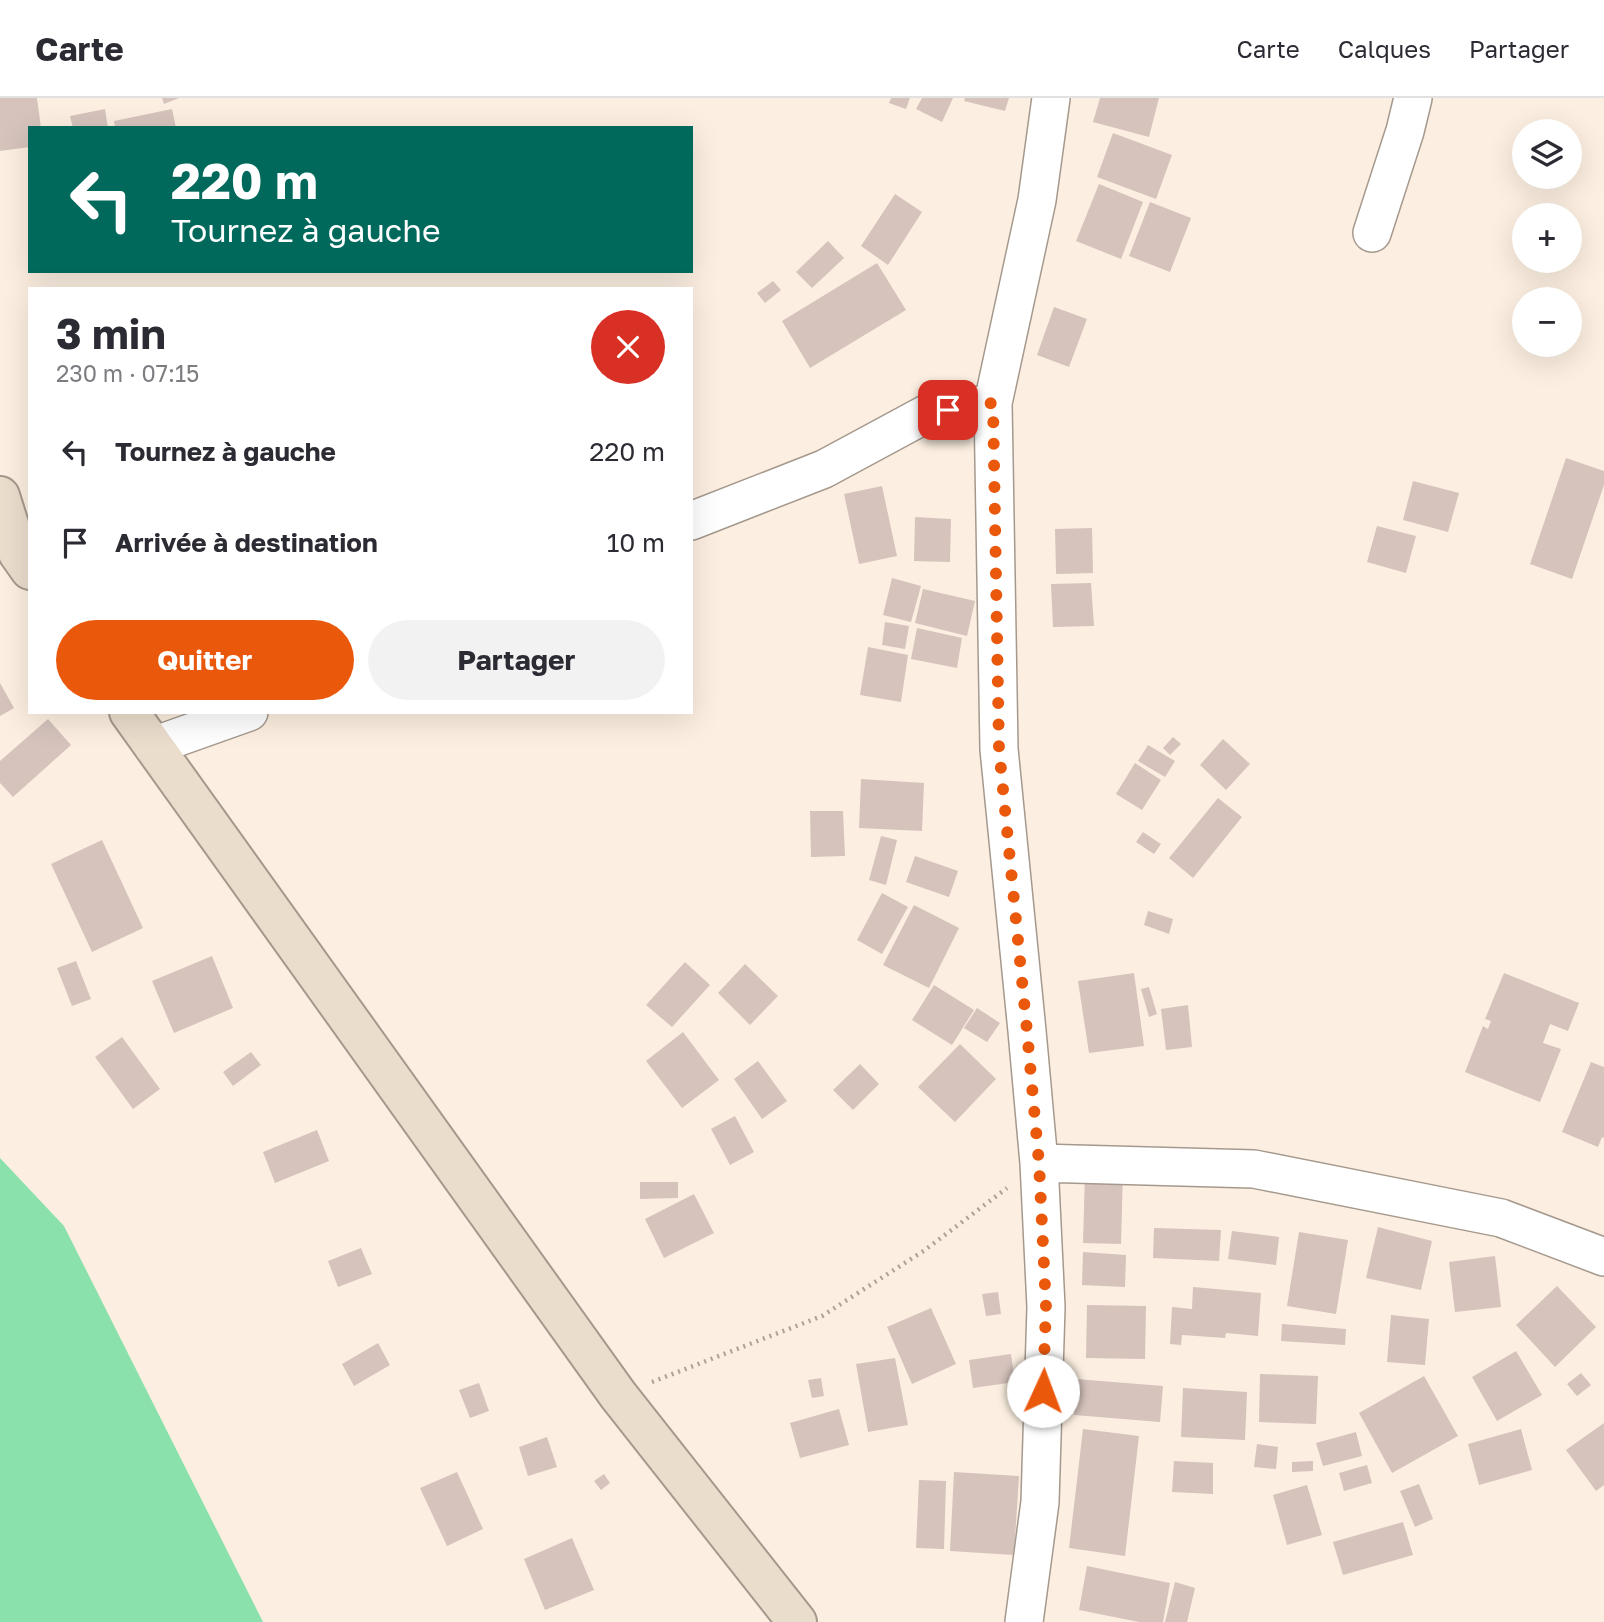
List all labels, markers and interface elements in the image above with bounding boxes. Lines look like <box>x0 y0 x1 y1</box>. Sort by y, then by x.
text: Carte <box>35 29 124 68</box>
text: Carte <box>1236 34 1300 63</box>
text: Calques <box>1338 34 1431 63</box>
text: Partager <box>1469 34 1569 63</box>
map controls <box>1512 119 1582 357</box>
button: layers <box>1512 119 1582 189</box>
text: 220 m <box>171 151 318 210</box>
icon: left <box>56 154 147 245</box>
button: + <box>1512 203 1582 273</box>
text: Tournez à gauche <box>171 211 440 249</box>
button: − <box>1512 287 1582 357</box>
text: 3 min <box>56 308 166 358</box>
button: close <box>591 310 665 384</box>
text: 230 m · 07:15 <box>56 359 199 387</box>
pin <box>918 380 978 440</box>
icon: arrive <box>929 391 967 429</box>
icon: left <box>56 433 94 471</box>
text: Tournez à gauche <box>115 436 336 467</box>
text: 220 m <box>589 436 665 467</box>
icon: arrive <box>56 524 94 562</box>
text: Arrivée à destination <box>115 527 378 558</box>
text: 10 m <box>607 527 665 558</box>
button: Quitter <box>56 620 354 700</box>
button: Partager <box>368 620 665 700</box>
position arrow <box>1006 1354 1080 1428</box>

